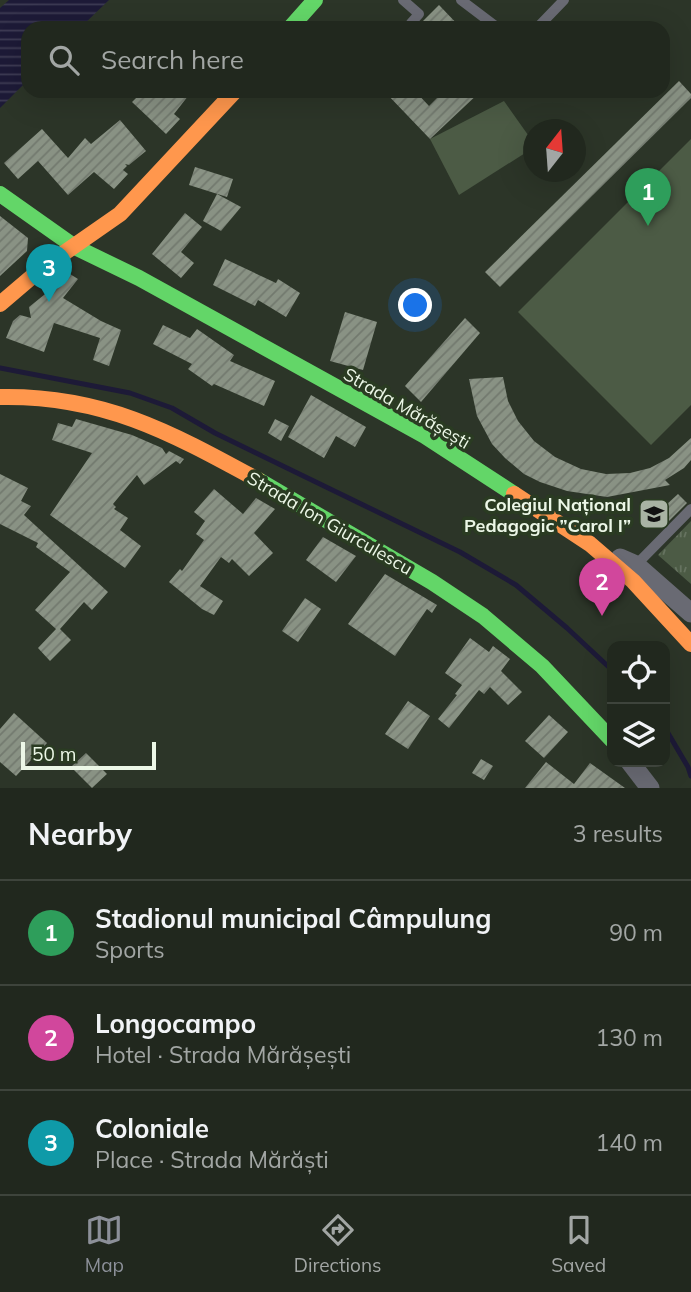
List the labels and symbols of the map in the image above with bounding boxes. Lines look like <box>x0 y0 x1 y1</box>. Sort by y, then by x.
north arrow <box>523 119 586 182</box>
pin: 1 <box>625 168 671 226</box>
pin: 3 <box>26 244 72 302</box>
your location <box>398 288 432 322</box>
street label: Strada Mărășești <box>339 362 475 454</box>
street label: Strada Ion Giurculescu <box>243 466 417 580</box>
place label: Colegiul Național Pedagogic ”Carol I” <box>464 493 631 537</box>
school or university icon: Colegiul Național Pedagogic ”Carol I” <box>637 497 671 531</box>
pin: 2 <box>579 558 625 616</box>
scale bar <box>21 739 156 771</box>

